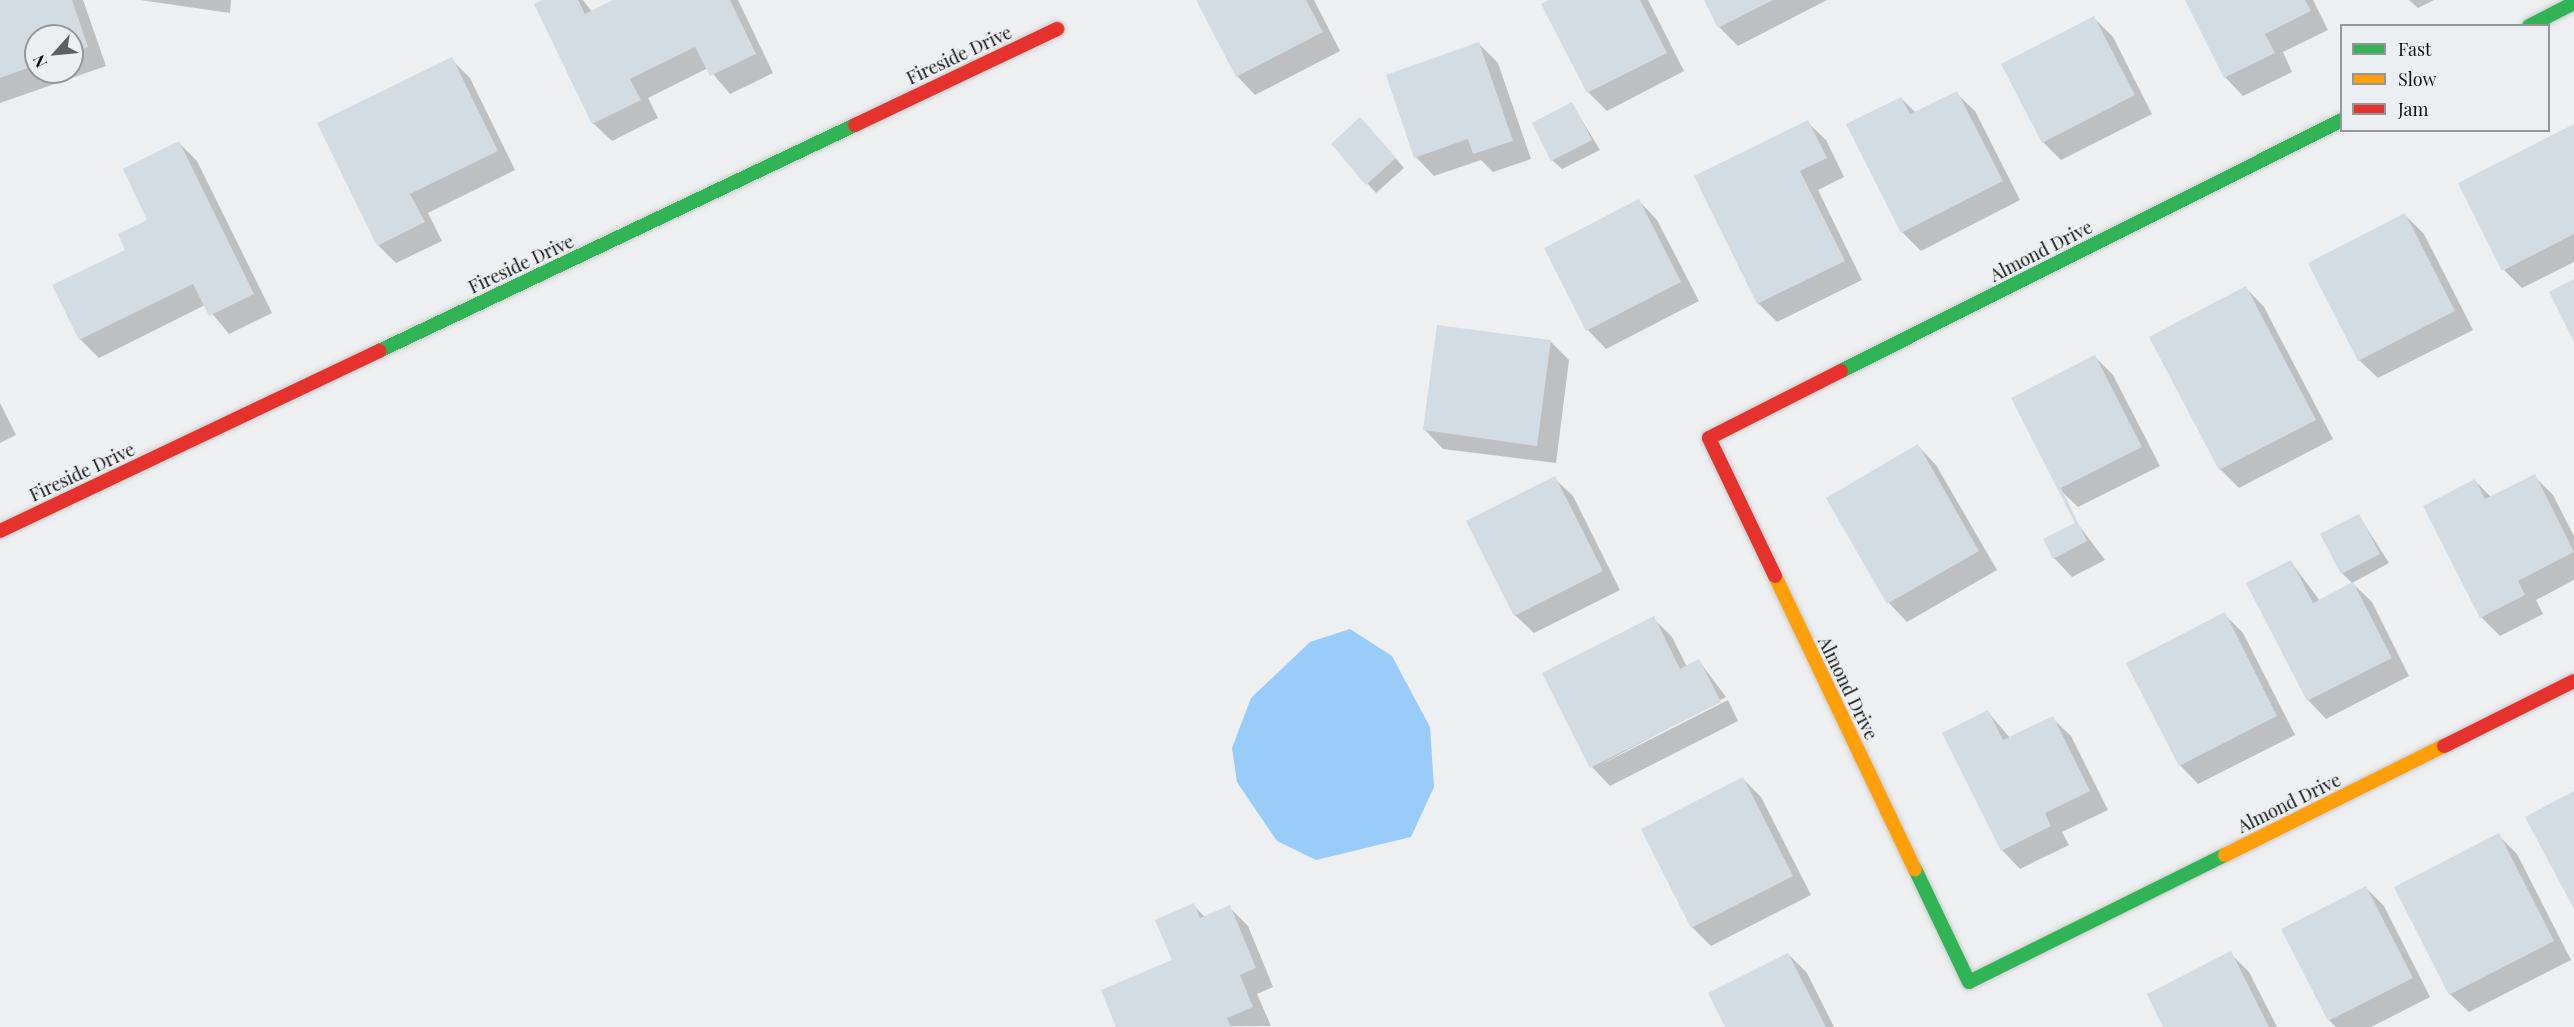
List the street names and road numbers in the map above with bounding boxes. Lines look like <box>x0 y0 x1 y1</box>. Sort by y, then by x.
street label: Fireside Drive <box>903 21 1015 89</box>
street label: Almond Drive <box>1986 216 2096 286</box>
street label: Fireside Drive <box>465 230 577 298</box>
street label: Fireside Drive <box>26 438 138 506</box>
street label: Almond Drive <box>1814 633 1882 743</box>
street label: Almond Drive <box>2234 769 2344 837</box>

